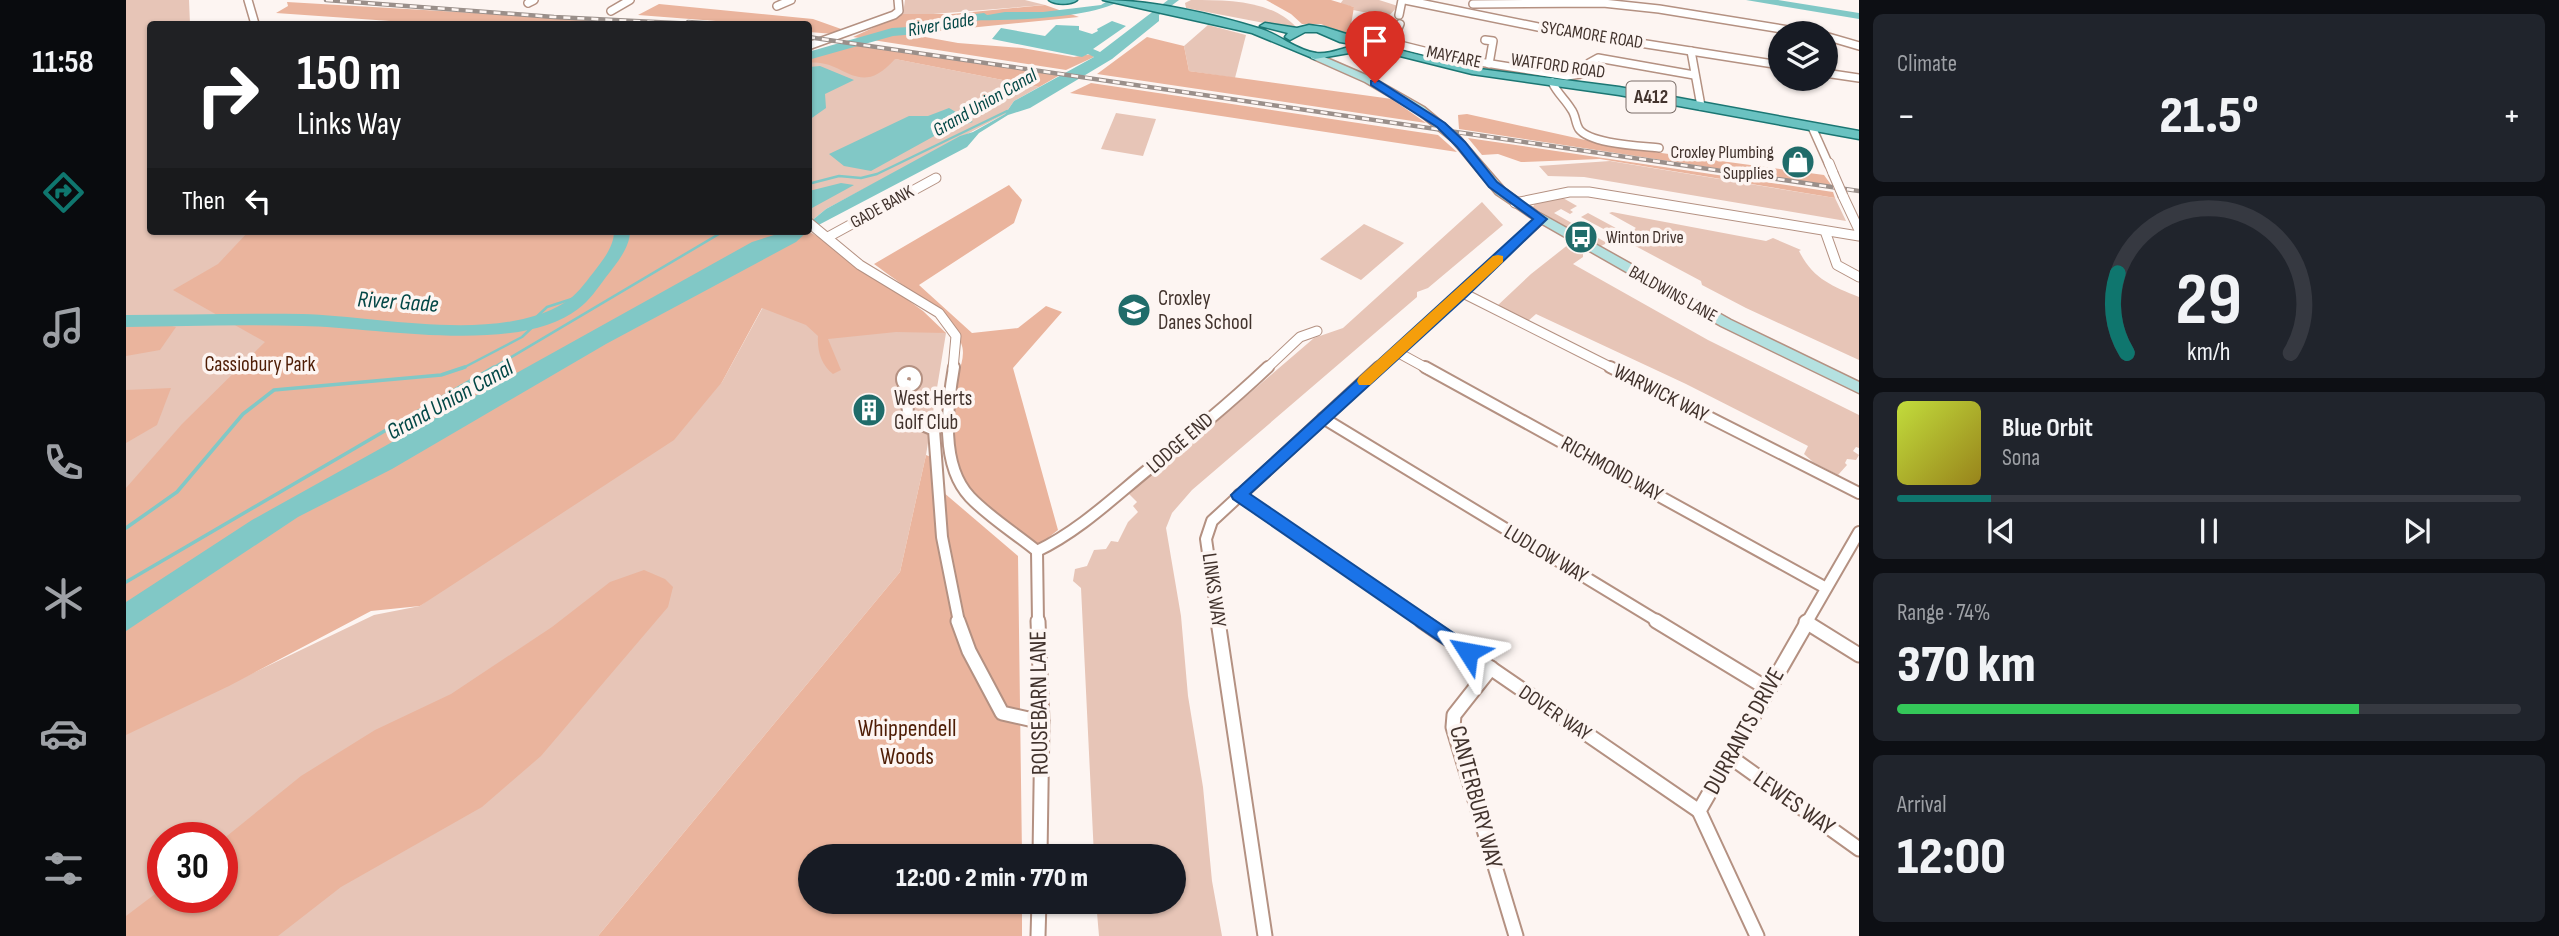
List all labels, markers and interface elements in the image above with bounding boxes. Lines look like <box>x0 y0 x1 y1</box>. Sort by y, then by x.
water label: River Gade <box>906 8 977 42</box>
pin <box>1345 11 1405 83</box>
street label: SYCAMORE ROAD <box>1540 17 1644 53</box>
map controls <box>1768 21 1838 91</box>
button: layers <box>1768 21 1838 91</box>
icon: arrive <box>1356 22 1394 60</box>
street label: MAYFARE <box>1425 41 1483 73</box>
text: 11:58 <box>32 43 94 82</box>
text: 150 m <box>297 45 401 104</box>
icon: right <box>182 49 273 140</box>
street label: WATFORD ROAD <box>1510 49 1606 83</box>
text: Climate <box>1897 50 1957 78</box>
water label: Grand Union Canal <box>929 64 1041 142</box>
road number: A412 <box>1626 82 1676 113</box>
text: 21.5° <box>2159 85 2259 148</box>
text: − <box>1897 94 1916 139</box>
text: + <box>2502 94 2521 139</box>
text: Links Way <box>297 105 401 144</box>
place label: Croxley Plumbing Supplies <box>1670 142 1774 184</box>
shop icon: Croxley Plumbing Supplies <box>1779 143 1817 181</box>
icon: directions <box>39 168 88 217</box>
street label: GADE BANK <box>847 181 918 233</box>
icon: left <box>239 182 277 220</box>
text: Then <box>182 186 225 217</box>
bus stop icon: Winton Drive <box>1562 218 1600 256</box>
place label: Winton Drive <box>1606 227 1684 248</box>
text: 29 <box>2176 257 2242 345</box>
street label: BALDWINS LANE <box>1625 261 1721 327</box>
water label: River Gade <box>357 285 439 319</box>
place label: Croxley Danes School <box>1158 286 1252 335</box>
school or university icon: Croxley Danes School <box>1115 291 1153 329</box>
icon: music <box>39 303 88 352</box>
text: km/h <box>2187 336 2231 367</box>
park label: Cassiobury Park <box>204 352 316 377</box>
water label: Grand Union Canal <box>382 353 519 446</box>
street label: WARWICK WAY <box>1610 359 1713 428</box>
place label: West Herts Golf Club <box>894 386 972 435</box>
building icon: West Herts Golf Club <box>850 391 888 429</box>
street label: LODGE END <box>1141 407 1219 479</box>
text: Blue Orbit <box>2002 413 2093 444</box>
street label: RICHMOND WAY <box>1557 431 1667 507</box>
icon: phone <box>39 438 88 487</box>
text: Sona <box>2002 444 2040 472</box>
icon: previous <box>1982 512 2020 550</box>
icon: pause <box>2190 512 2228 550</box>
icon: next <box>2398 512 2436 550</box>
street label: LUDLOW WAY <box>1500 519 1592 589</box>
street label: LINKS WAY <box>1196 551 1232 629</box>
icon: climate <box>39 574 88 623</box>
text: Range · 74% <box>1897 599 1991 627</box>
position arrow <box>1431 615 1505 689</box>
street label: ROUSEBARN LANE <box>1023 631 1055 775</box>
text: 370 km <box>1897 634 2036 697</box>
street label: DURRANTS DRIVE <box>1697 663 1791 799</box>
street label: DOVER WAY <box>1514 680 1596 746</box>
icon: car <box>39 709 88 758</box>
park label: Whippendell Woods <box>858 714 956 771</box>
street label: CANTERBURY WAY <box>1443 723 1509 871</box>
street label: LEWES WAY <box>1748 765 1840 841</box>
text: Arrival <box>1897 791 1946 819</box>
speed limit sign: 30 <box>147 822 238 913</box>
text: 12:00 <box>1897 826 2006 889</box>
icon: filters <box>39 844 88 893</box>
text: 12:00 · 2 min · 770 m <box>896 863 1088 894</box>

